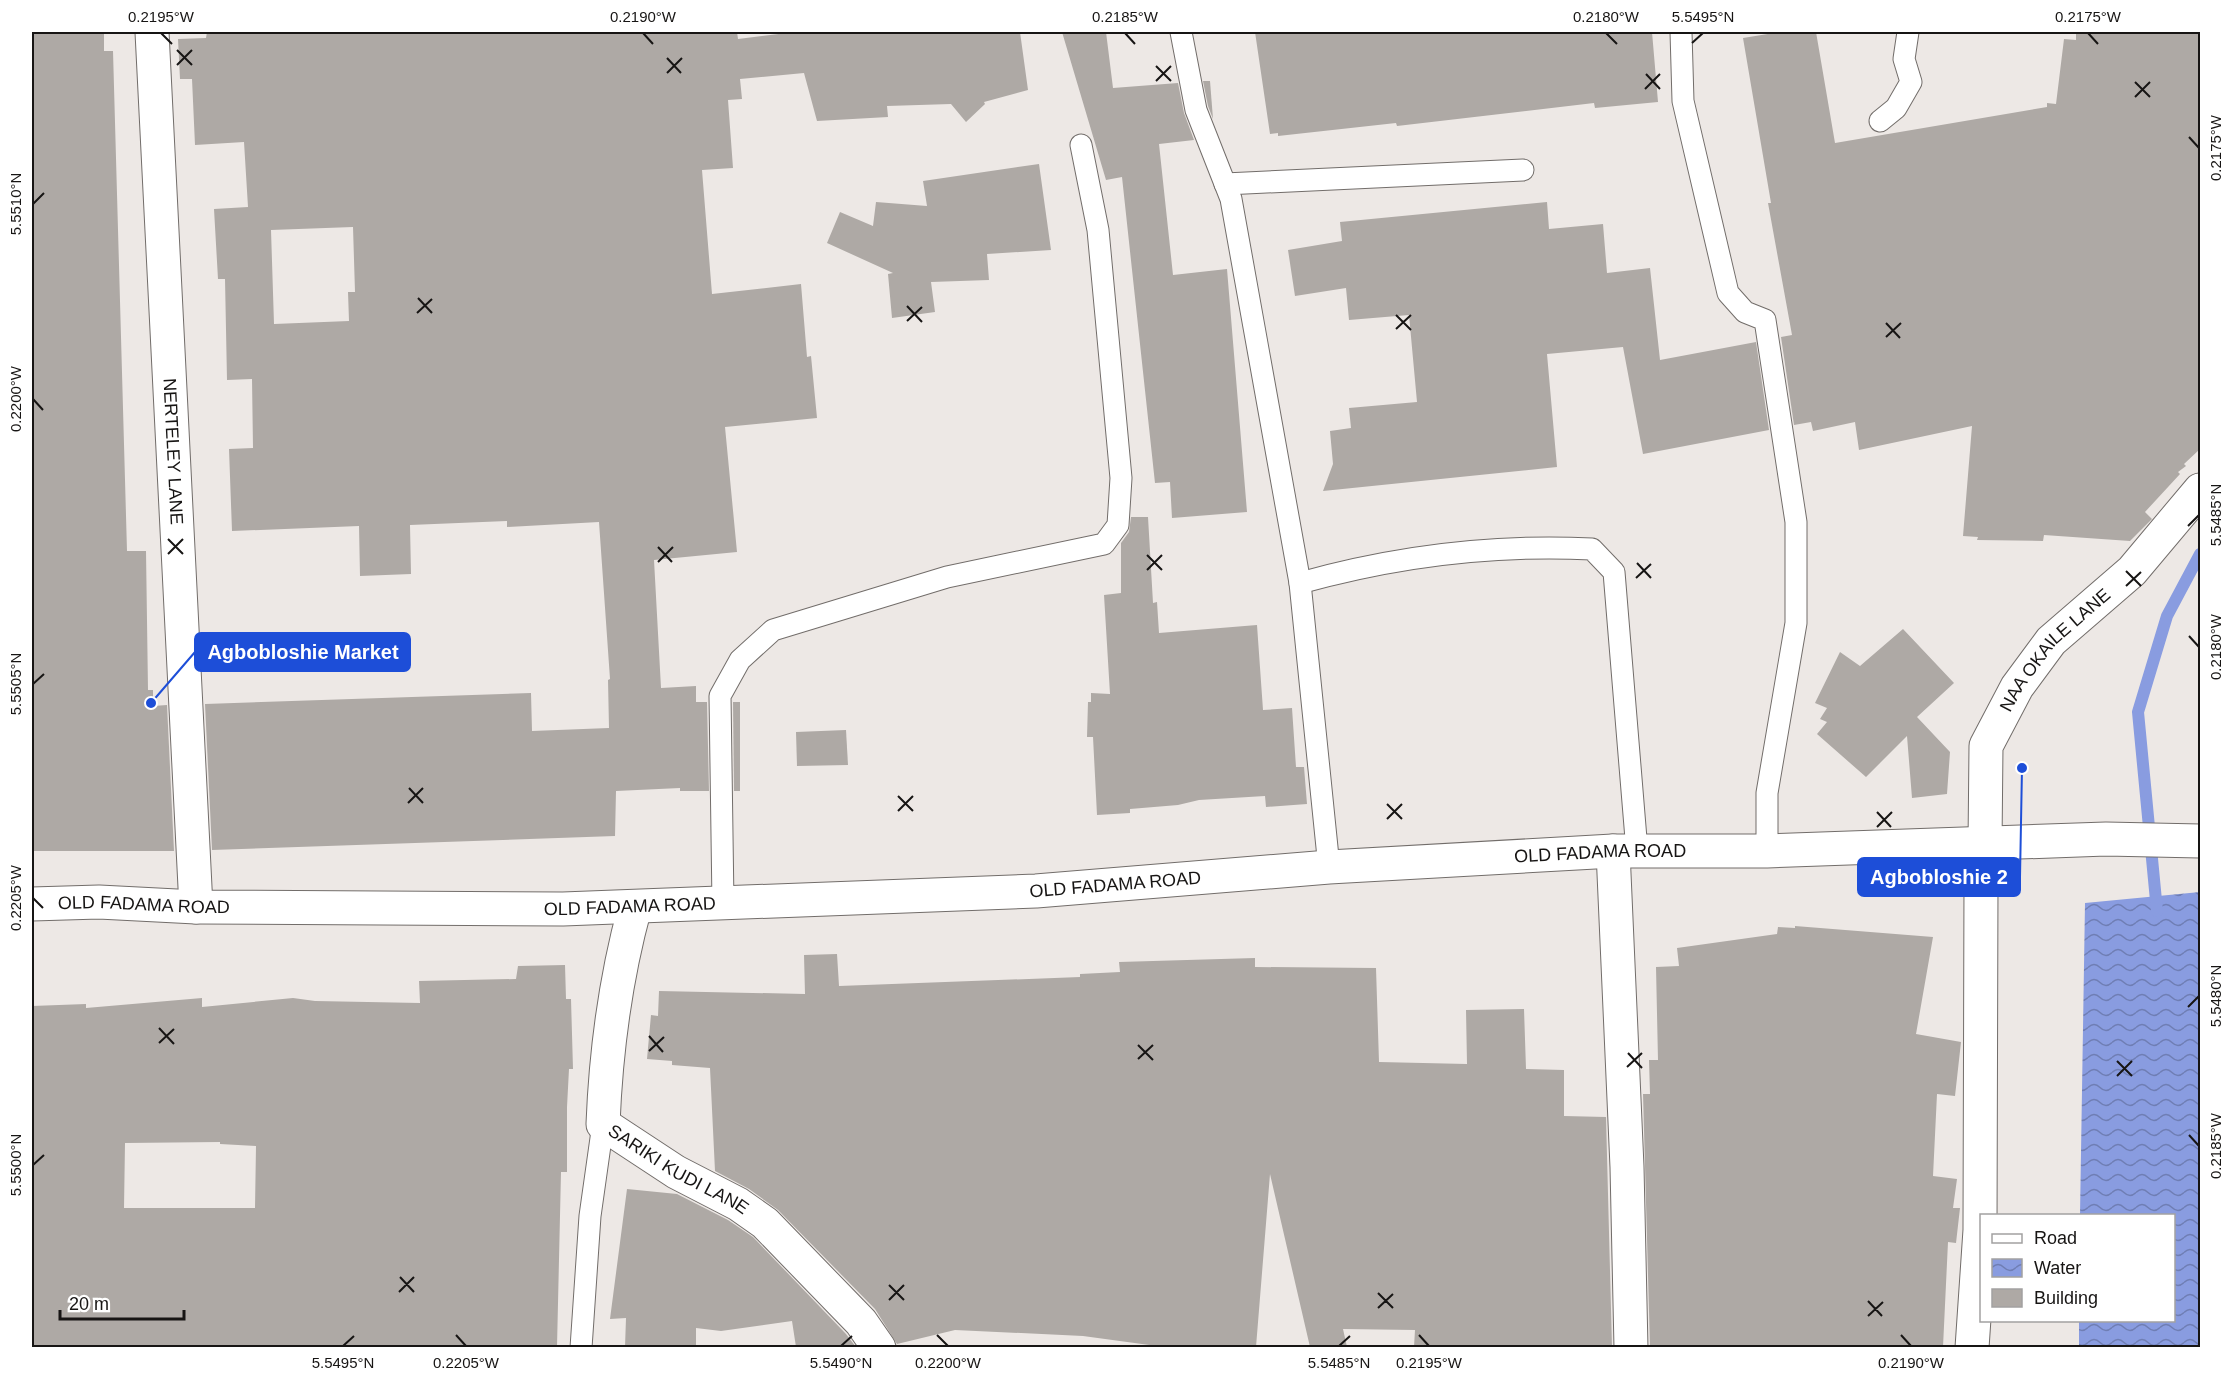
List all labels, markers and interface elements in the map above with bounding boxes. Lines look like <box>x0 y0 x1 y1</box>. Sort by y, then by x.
text: 0.2195°W <box>128 8 195 25</box>
text: 0.2190°W <box>610 8 677 25</box>
text: 0.2185°W <box>1092 8 1159 25</box>
text: 0.2180°W <box>1573 8 1640 25</box>
text: 5.5495°N <box>1672 8 1734 25</box>
text: 0.2175°W <box>2055 8 2122 25</box>
text: 0.2175°W <box>2207 114 2224 181</box>
text: 5.5510°N <box>7 173 24 235</box>
text: 0.2200°W <box>7 365 24 432</box>
street label: NERTELEY LANE <box>159 378 187 525</box>
text: 5.5485°N <box>2207 484 2224 546</box>
street label: NAA OKAILE LANE <box>1996 585 2114 715</box>
text: 0.2180°W <box>2207 613 2224 680</box>
callout: Agbobloshie Market <box>195 633 410 671</box>
text: Agbobloshie Market <box>207 641 399 663</box>
text: 5.5505°N <box>7 653 24 715</box>
street label: OLD FADAMA ROAD <box>1514 841 1686 867</box>
callout: Agbobloshie 2 <box>1858 858 2020 896</box>
text: 0.2205°W <box>7 864 24 931</box>
text: Agbobloshie 2 <box>1870 866 2008 888</box>
street label: OLD FADAMA ROAD <box>1029 868 1202 902</box>
street label: OLD FADAMA ROAD <box>58 892 230 917</box>
street label: OLD FADAMA ROAD <box>544 893 716 919</box>
text: 5.5480°N <box>2207 965 2224 1027</box>
text: 0.2185°W <box>2207 1112 2224 1179</box>
street label: SARIKI KUDI LANE <box>605 1120 752 1218</box>
text: 5.5500°N <box>7 1134 24 1196</box>
legend <box>1980 1214 2175 1322</box>
text: Road <box>2034 1228 2077 1248</box>
text: Water <box>2034 1258 2081 1278</box>
scale bar <box>60 1283 184 1321</box>
text: Building <box>2034 1288 2098 1308</box>
text: 20 m <box>69 1294 109 1314</box>
text: 5.5495°N <box>312 1354 374 1371</box>
text: 0.2205°W <box>433 1354 500 1371</box>
text: 5.5490°N <box>810 1354 872 1371</box>
text: 0.2200°W <box>915 1354 982 1371</box>
text: 5.5485°N <box>1308 1354 1370 1371</box>
text: 0.2195°W <box>1396 1354 1463 1371</box>
text: 0.2190°W <box>1878 1354 1945 1371</box>

